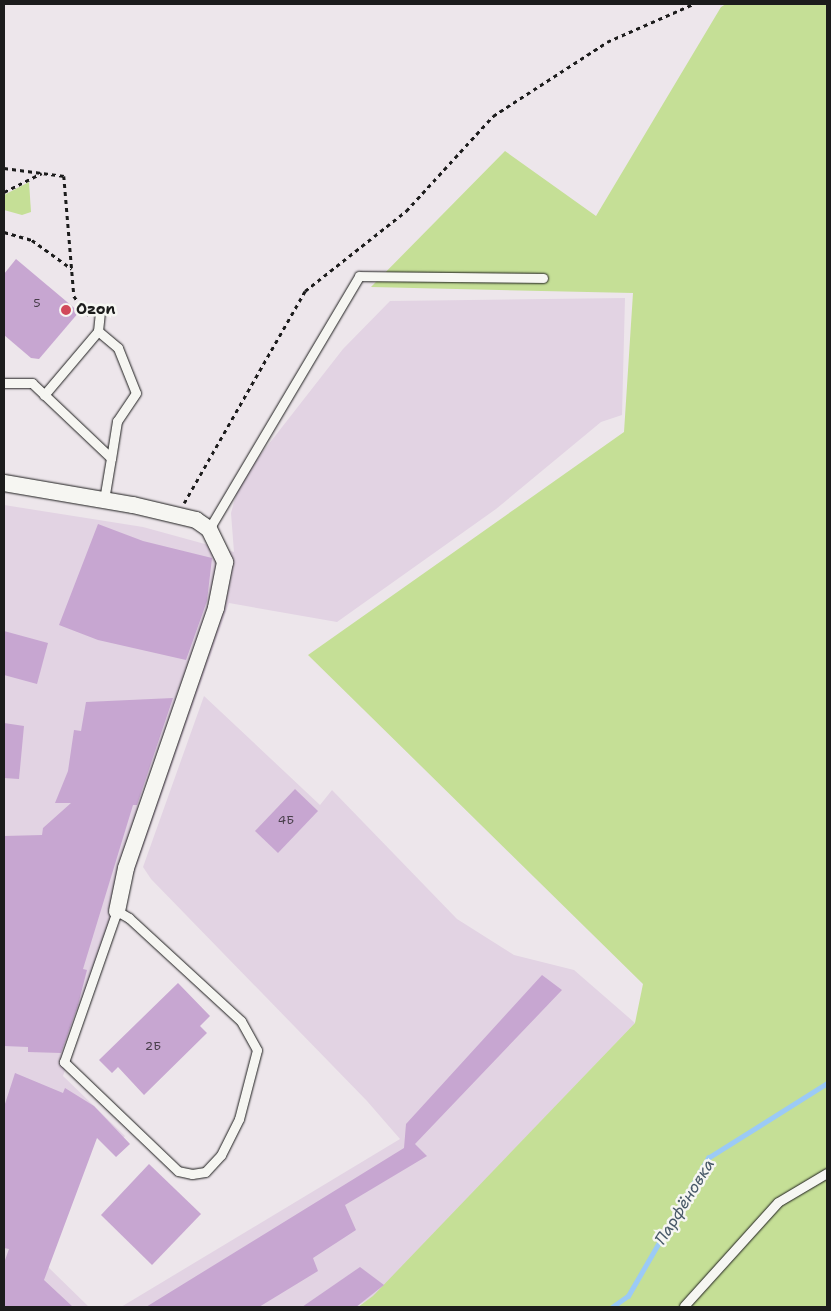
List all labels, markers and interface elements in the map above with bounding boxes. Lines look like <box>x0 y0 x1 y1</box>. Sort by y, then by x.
house number: 5 <box>33 297 41 311</box>
place label: Ozon <box>76 301 116 319</box>
marker: Ozon <box>60 304 72 316</box>
house number: 4Б <box>278 814 294 828</box>
house number: 2Б <box>145 1040 161 1054</box>
water label: Парфёновка <box>651 1156 719 1248</box>

